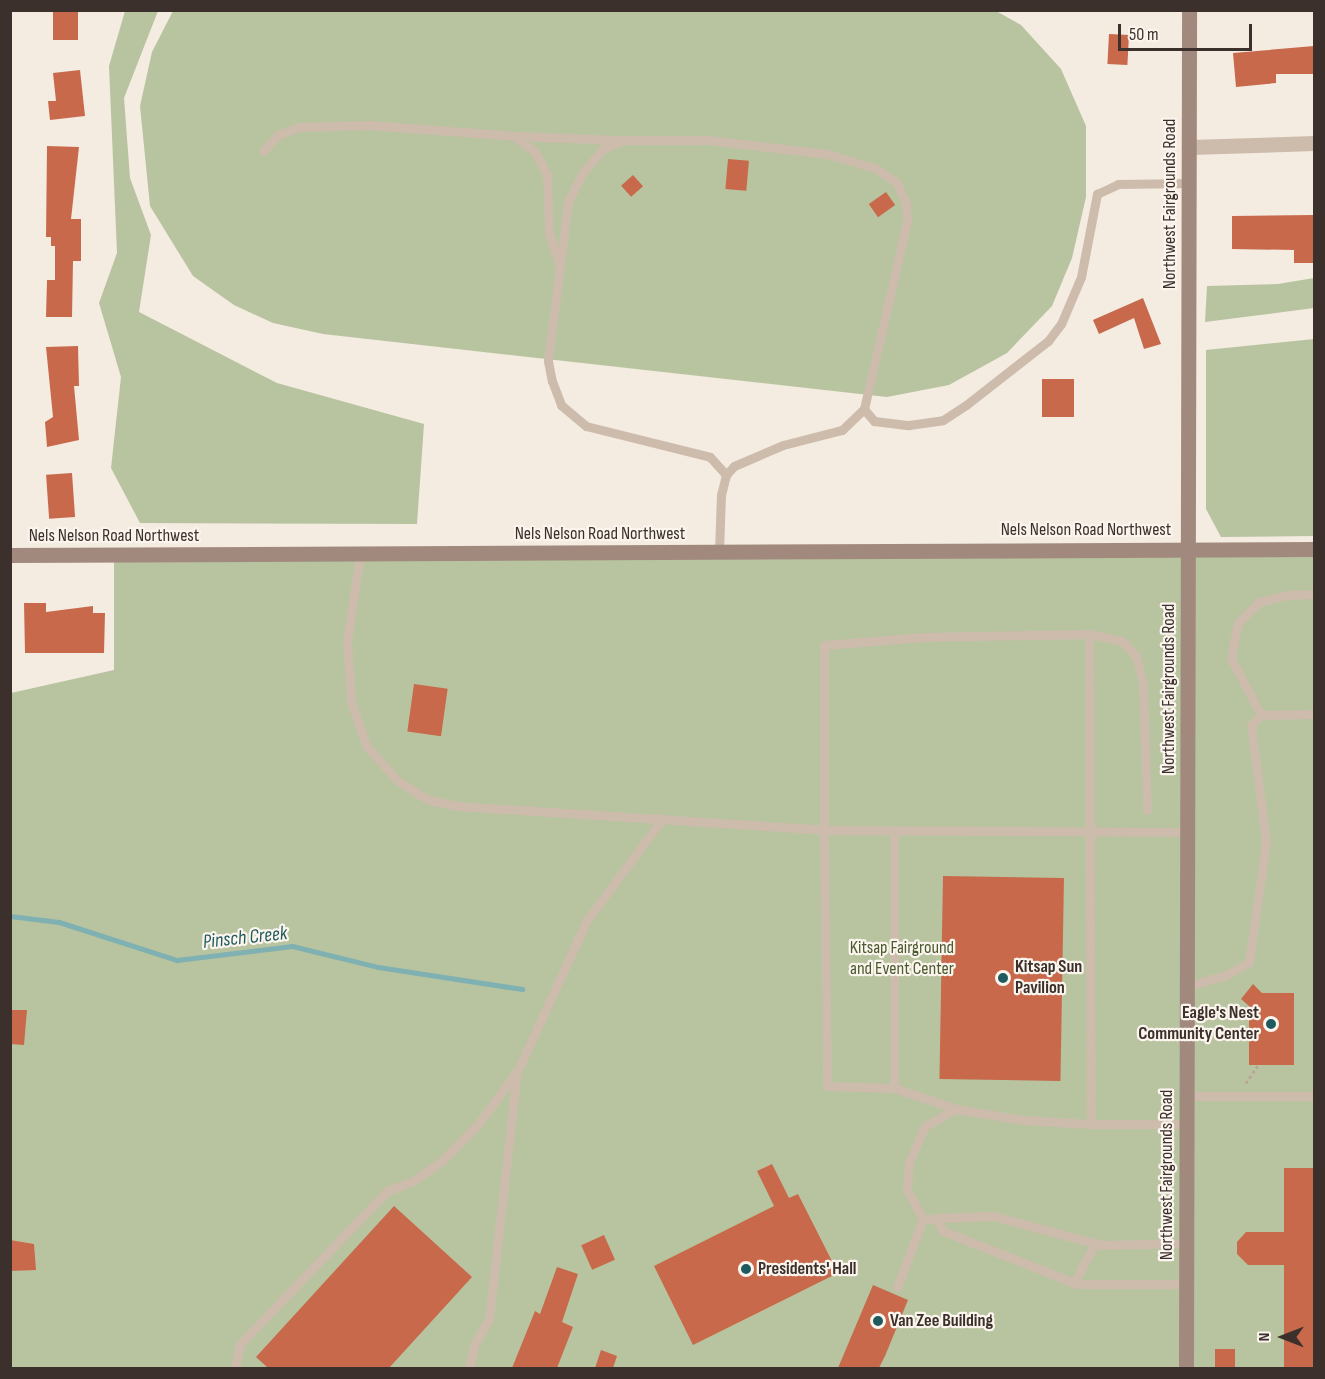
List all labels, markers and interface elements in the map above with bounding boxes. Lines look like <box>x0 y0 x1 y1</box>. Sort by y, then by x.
scale bar <box>1121 12 1254 50</box>
text: 50 m <box>1129 24 1159 45</box>
street label: Northwest Fairgrounds Road <box>1159 119 1181 289</box>
street label: Nels Nelson Road Northwest <box>1001 519 1171 541</box>
street label: Nels Nelson Road Northwest <box>515 523 685 545</box>
street label: Nels Nelson Road Northwest <box>29 525 199 547</box>
street label: Northwest Fairgrounds Road <box>1158 604 1180 774</box>
water label: Pinsch Creek <box>202 922 288 954</box>
park label: Kitsap Fairground and Event Center <box>850 938 954 980</box>
place label: Kitsap Sun Pavilion <box>1015 957 1082 1000</box>
marker: Kitsap Sun Pavilion <box>996 971 1010 985</box>
place label: Eagle's Nest Community Center <box>1138 1003 1259 1046</box>
marker: Eagle's Nest Community Center <box>1264 1017 1278 1031</box>
street label: Northwest Fairgrounds Road <box>1156 1090 1178 1260</box>
place label: Presidents' Hall <box>758 1258 856 1280</box>
marker: Presidents' Hall <box>739 1262 753 1276</box>
north arrow <box>1253 1307 1313 1367</box>
place label: Van Zee Building <box>890 1310 993 1332</box>
marker: Van Zee Building <box>871 1314 885 1328</box>
text: N <box>1255 1333 1274 1341</box>

